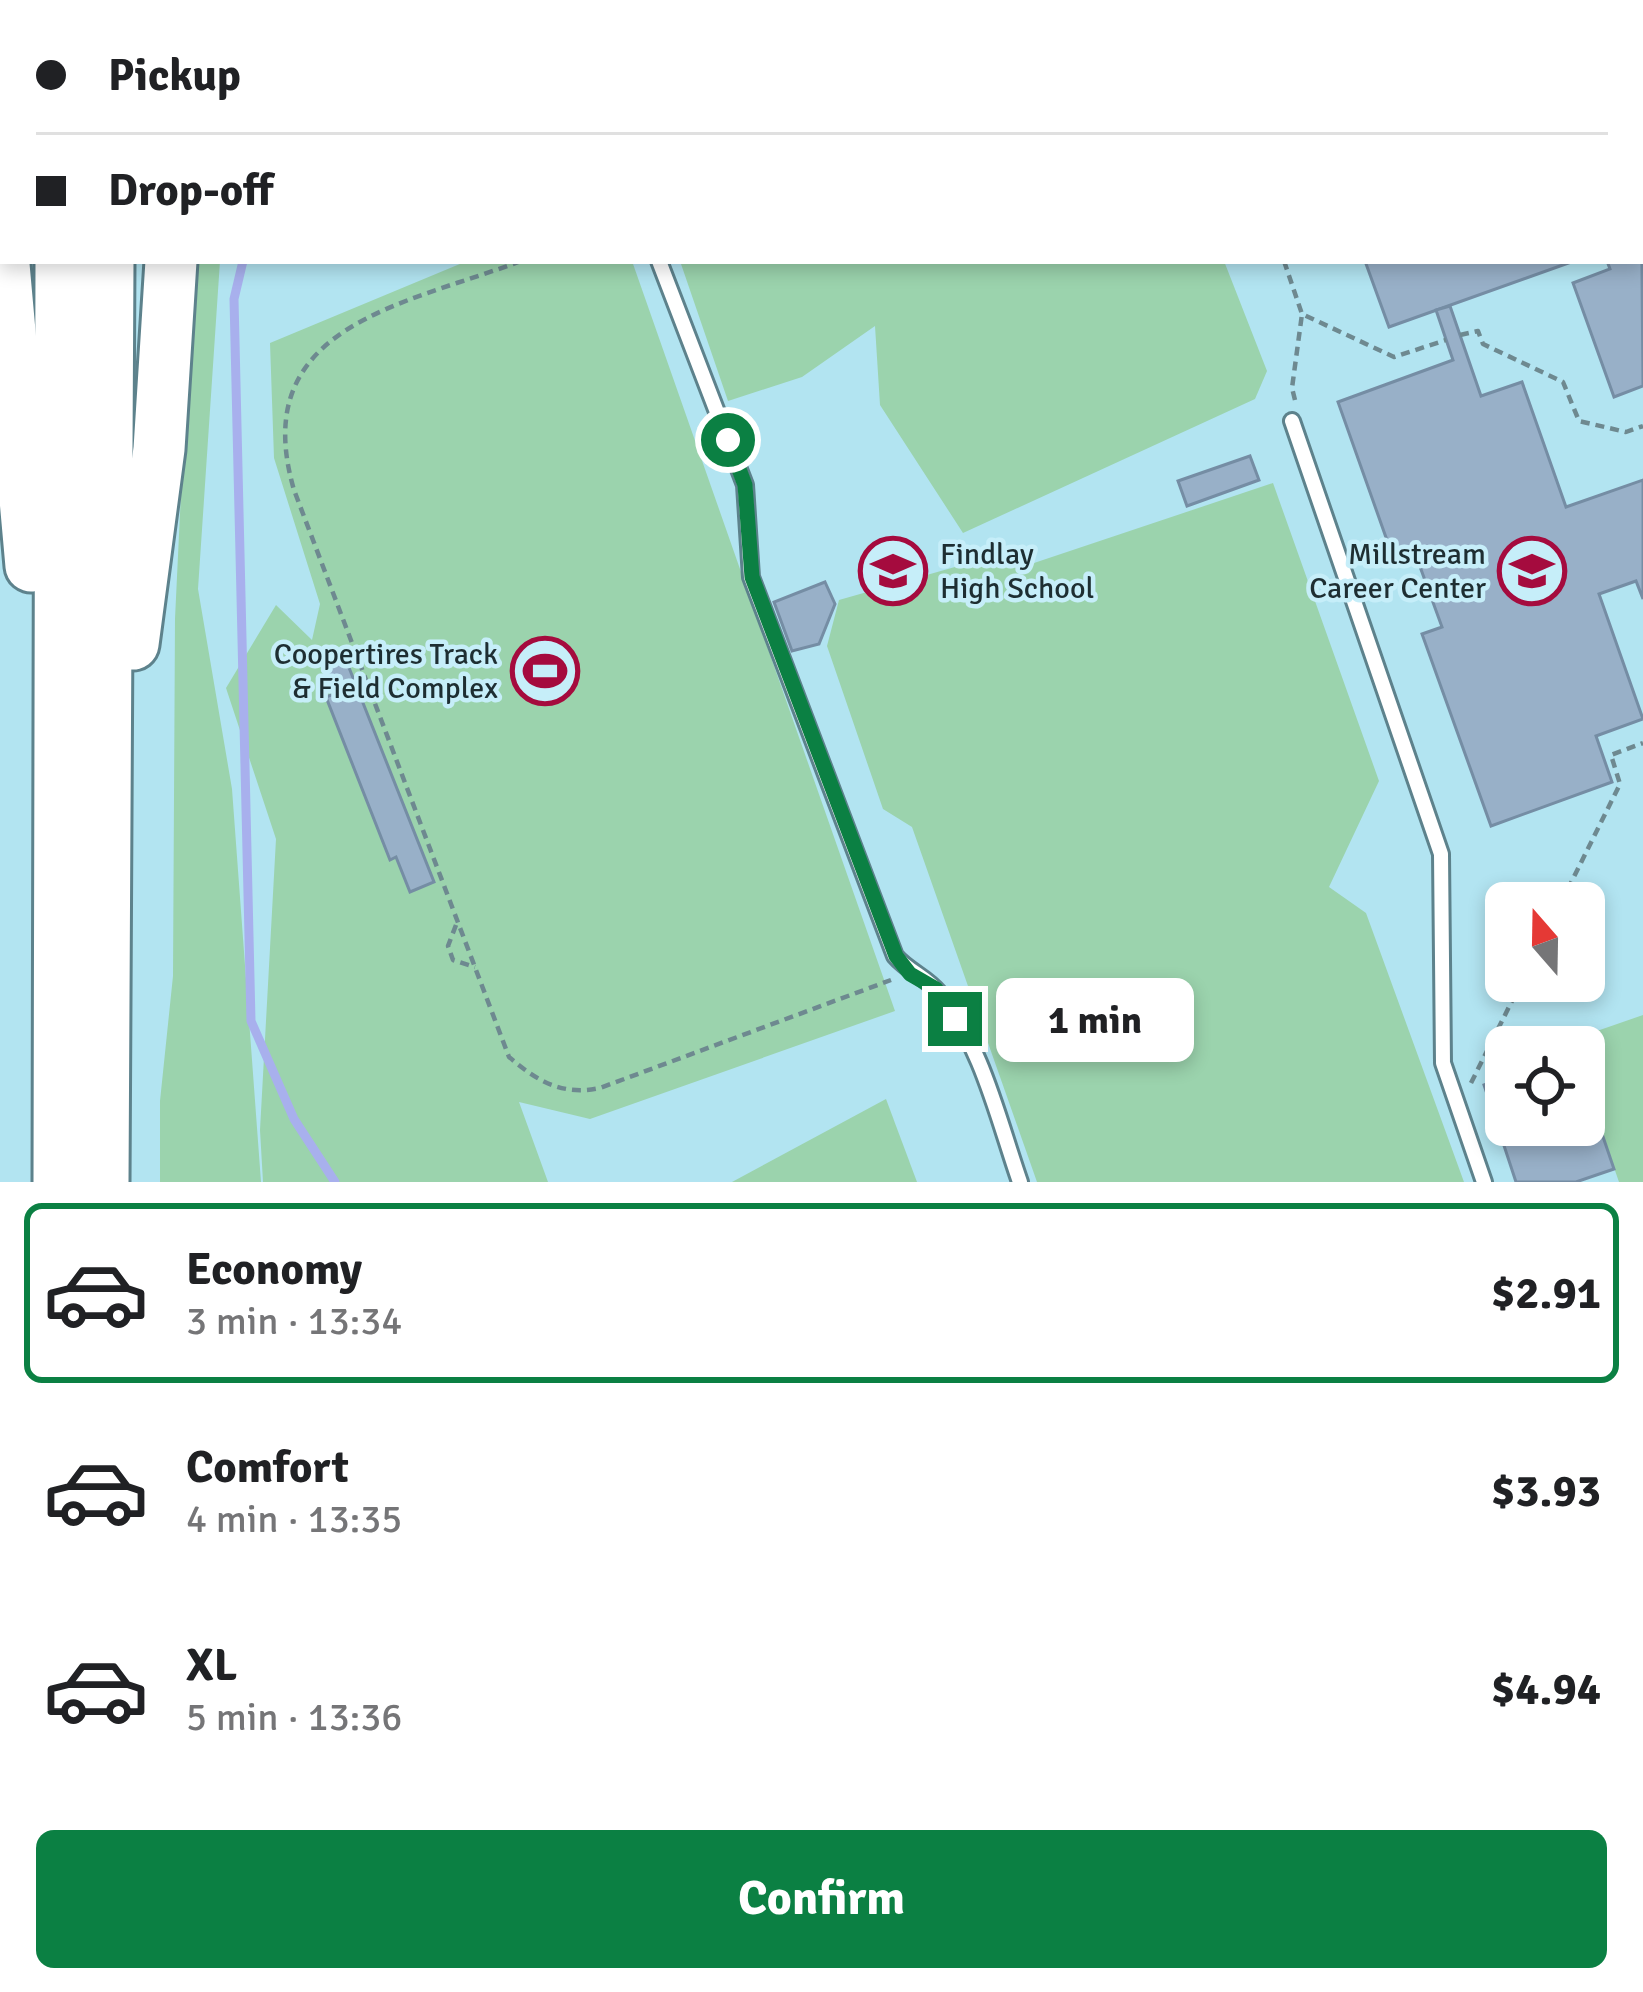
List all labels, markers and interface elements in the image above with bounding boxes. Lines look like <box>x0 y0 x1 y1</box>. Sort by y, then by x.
text: Pickup <box>108 48 241 103</box>
text: Drop-off <box>108 163 273 218</box>
route start <box>701 413 755 467</box>
school or university icon: Findlay High School <box>858 536 928 606</box>
place label: Findlay High School <box>940 536 1094 607</box>
place label: Millstream Career Center <box>1309 536 1486 607</box>
school or university icon: Millstream Career Center <box>1497 536 1567 606</box>
place label: Coopertires Track & Field Complex <box>274 636 498 707</box>
sports icon: Coopertires Track & Field Complex <box>510 636 580 706</box>
north arrow <box>1485 882 1605 1002</box>
map controls <box>1485 882 1605 1146</box>
callout: 1 min <box>997 977 1195 1061</box>
route end <box>928 992 982 1046</box>
text: 1 min <box>1048 996 1142 1044</box>
button: locate <box>1485 1026 1605 1146</box>
icon: car <box>42 1239 150 1347</box>
text: Economy <box>186 1242 362 1297</box>
text: $2.91 <box>1491 1266 1601 1321</box>
text: 3 min · 13:34 <box>186 1297 402 1345</box>
icon: car <box>42 1437 150 1545</box>
text: Comfort <box>186 1440 349 1495</box>
text: $3.93 <box>1491 1464 1601 1519</box>
text: 4 min · 13:35 <box>186 1495 402 1543</box>
icon: car <box>42 1635 150 1743</box>
text: XL <box>186 1638 237 1693</box>
text: $4.94 <box>1491 1662 1601 1717</box>
text: 5 min · 13:36 <box>186 1693 402 1741</box>
button: Confirm <box>36 1830 1607 1968</box>

